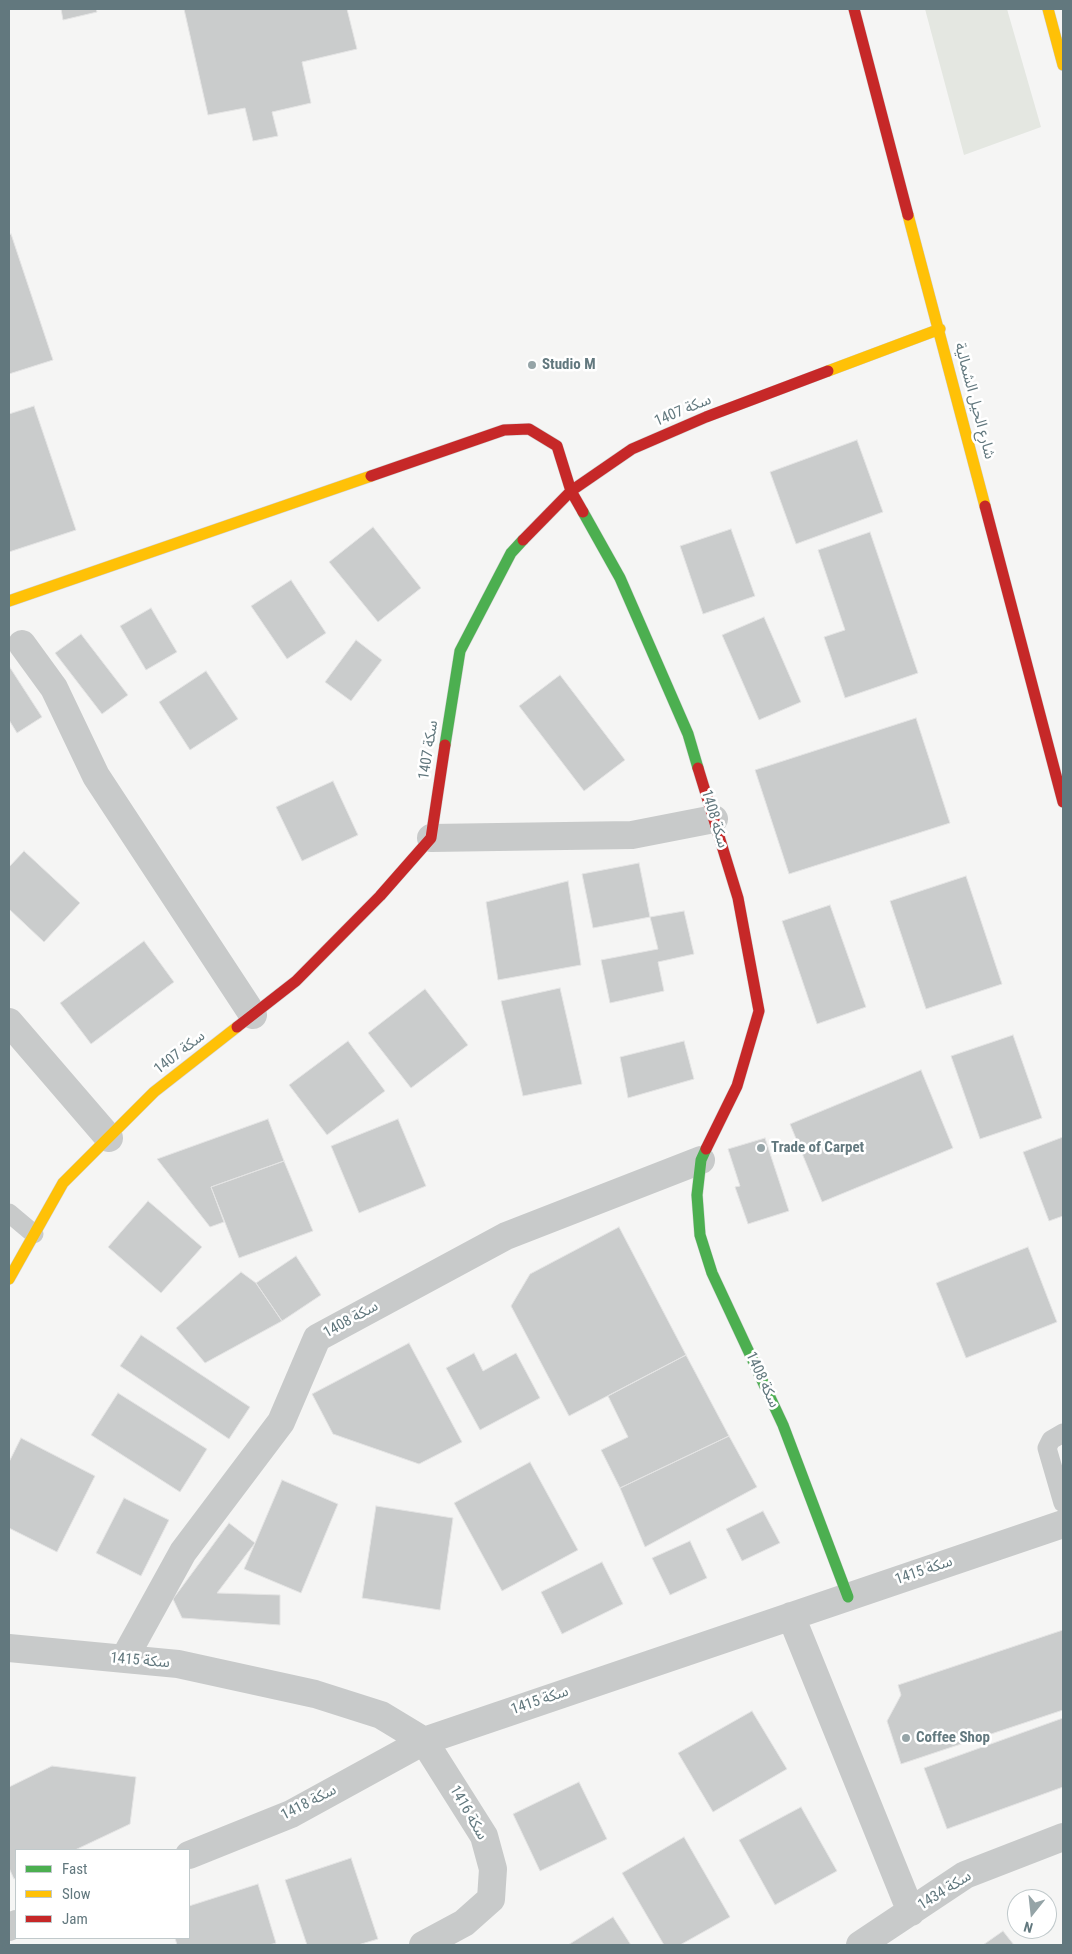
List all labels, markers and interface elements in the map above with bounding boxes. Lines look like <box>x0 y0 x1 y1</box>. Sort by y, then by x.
street label: شارع الحيل الشمالية <box>950 341 998 461</box>
place label: Studio M <box>542 356 596 374</box>
marker: Studio M <box>526 359 538 371</box>
street label: سكة 1407 <box>652 391 714 431</box>
street label: سكة 1407 <box>415 719 443 781</box>
street label: سكة 1408 <box>697 788 731 850</box>
street label: سكة 1407 <box>151 1028 209 1078</box>
place label: Trade of Carpet <box>771 1139 864 1157</box>
marker: Trade of Carpet <box>755 1142 767 1154</box>
street label: سكة 1408 <box>321 1298 381 1342</box>
street label: سكة 1408 <box>741 1349 783 1411</box>
street label: سكة 1415 <box>893 1553 955 1589</box>
street label: سكة 1415 <box>109 1649 171 1673</box>
street label: سكة 1415 <box>509 1683 571 1719</box>
place label: Coffee Shop <box>916 1729 990 1747</box>
marker: Coffee Shop <box>900 1732 912 1744</box>
street label: سكة 1418 <box>278 1781 340 1825</box>
street label: سكة 1416 <box>445 1783 491 1843</box>
legend <box>15 1849 190 1939</box>
text: Fast <box>62 1860 87 1878</box>
street label: سكة 1434 <box>915 1868 975 1914</box>
text: Slow <box>62 1885 91 1903</box>
north arrow <box>1007 1889 1057 1939</box>
text: Jam <box>62 1910 88 1928</box>
text: N <box>1022 1919 1034 1936</box>

